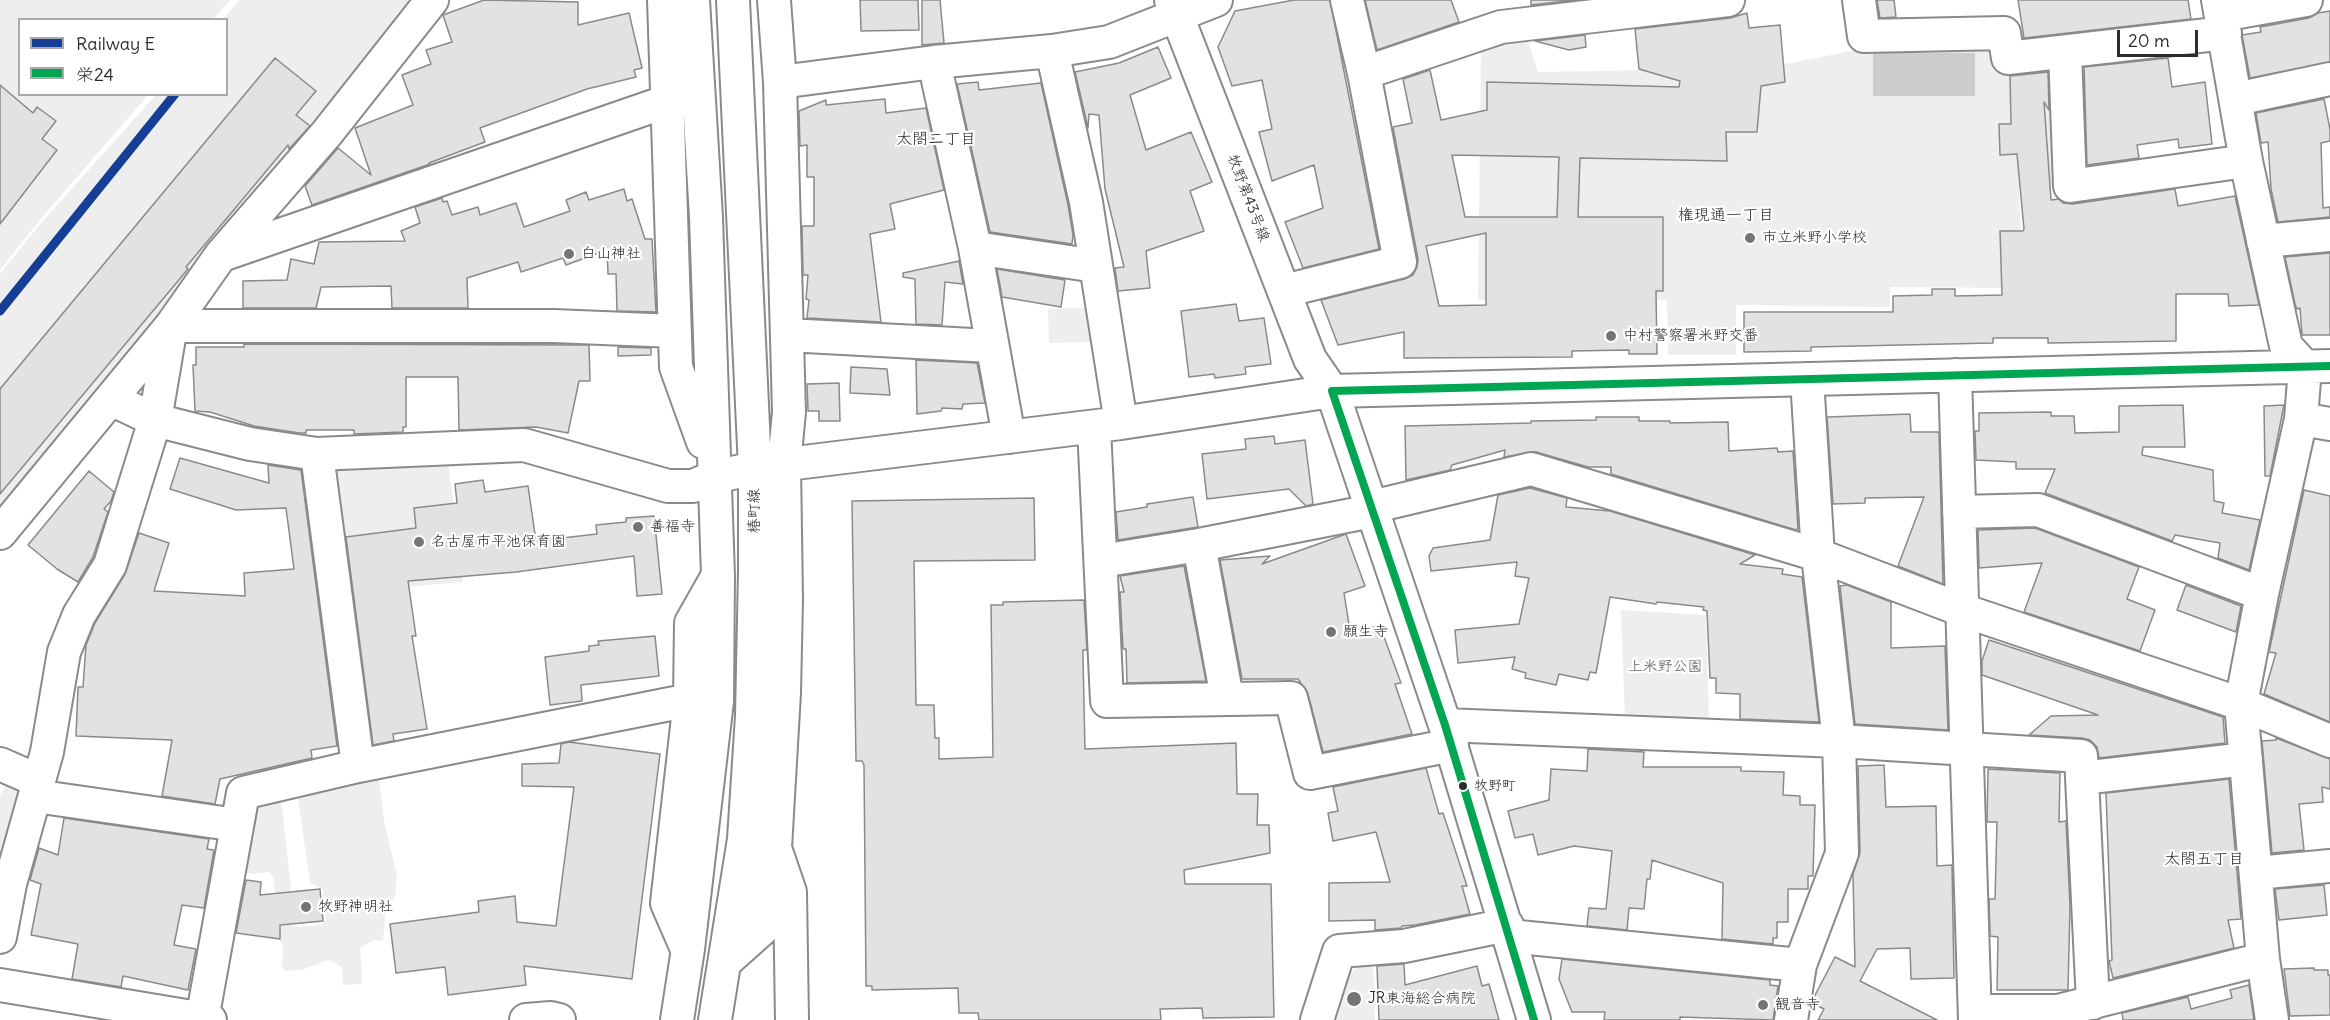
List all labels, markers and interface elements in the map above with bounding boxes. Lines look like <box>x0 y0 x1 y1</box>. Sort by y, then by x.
legend <box>18 18 228 96</box>
scale bar <box>2120 18 2201 56</box>
text: 20 m <box>2128 29 2170 52</box>
text: Railway E <box>76 32 155 55</box>
text: 栄24 <box>76 63 114 86</box>
district label: 太閤二丁目 <box>896 129 976 149</box>
street label: 牧野第43号線 <box>1223 152 1273 244</box>
district label: 権現通一丁目 <box>1678 205 1774 225</box>
place label: 市立米野小学校 <box>1762 229 1867 247</box>
marker: 市立米野小学校 <box>1743 231 1757 245</box>
place label: 白山神社 <box>581 245 641 263</box>
marker: 白山神社 <box>562 247 576 261</box>
place label: 中村警察署米野交番 <box>1623 327 1758 345</box>
marker: 中村警察署米野交番 <box>1604 329 1618 343</box>
street label: 椿町線 <box>746 489 764 533</box>
place label: 善福寺 <box>650 518 695 536</box>
marker: 善福寺 <box>631 520 645 534</box>
place label: 名古屋市平池保育園 <box>431 533 566 551</box>
marker: 名古屋市平池保育園 <box>412 535 426 549</box>
place label: 願生寺 <box>1343 623 1388 641</box>
marker: 願生寺 <box>1324 625 1338 639</box>
park label: 上米野公園 <box>1628 658 1702 676</box>
place label: 牧野町 <box>1474 778 1516 794</box>
marker: 牧野町 <box>1457 780 1469 792</box>
district label: 太閤五丁目 <box>2164 849 2244 869</box>
place label: 牧野神明社 <box>318 898 393 916</box>
marker: 牧野神明社 <box>299 900 313 914</box>
marker: JR東海総合病院 <box>1345 990 1363 1008</box>
place label: JR東海総合病院 <box>1368 990 1475 1008</box>
place label: 観音寺 <box>1775 996 1820 1014</box>
marker: 観音寺 <box>1756 998 1770 1012</box>

